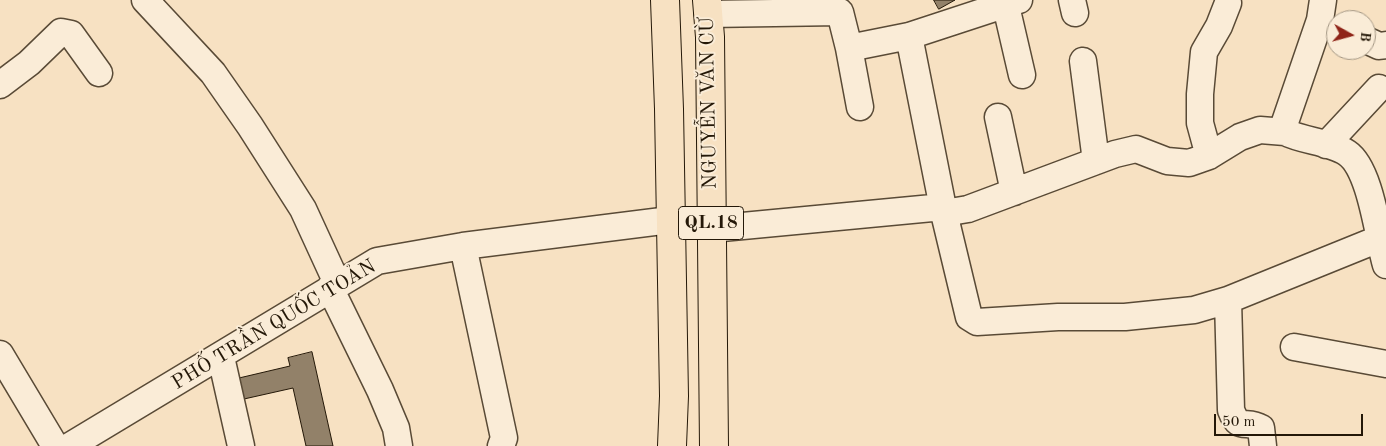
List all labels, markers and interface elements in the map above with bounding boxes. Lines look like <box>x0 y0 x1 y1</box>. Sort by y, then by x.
north arrow <box>1326 10 1376 60</box>
street label: NGUYỄN VĂN CỪ <box>695 17 723 189</box>
text: B <box>1357 31 1372 42</box>
road number: QL.18 <box>678 207 744 240</box>
street label: PHỐ TRẦN QUỐC TOẢN <box>168 255 380 395</box>
scale bar <box>1216 404 1365 436</box>
text: 50 m <box>1222 415 1256 430</box>

